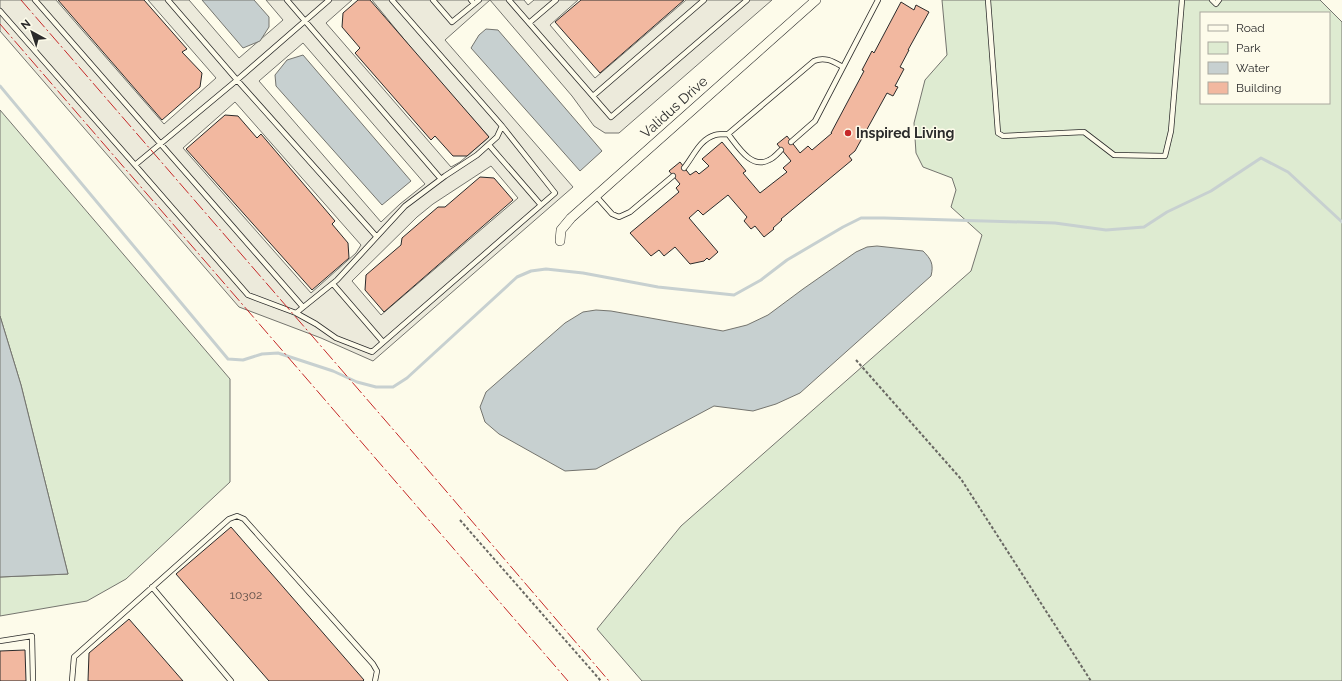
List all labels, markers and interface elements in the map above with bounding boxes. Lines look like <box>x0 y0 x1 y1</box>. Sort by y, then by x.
north arrow <box>12 12 52 52</box>
legend <box>1200 12 1330 104</box>
text: N <box>18 17 33 32</box>
text: Road <box>1236 21 1265 35</box>
text: Park <box>1236 41 1261 55</box>
text: Water <box>1236 61 1270 75</box>
street label: Validus Drive <box>637 73 711 141</box>
text: Building <box>1236 81 1282 95</box>
place label: Inspired Living <box>856 125 954 141</box>
marker: Inspired Living <box>843 128 853 138</box>
house number: 10302 <box>230 588 262 602</box>

